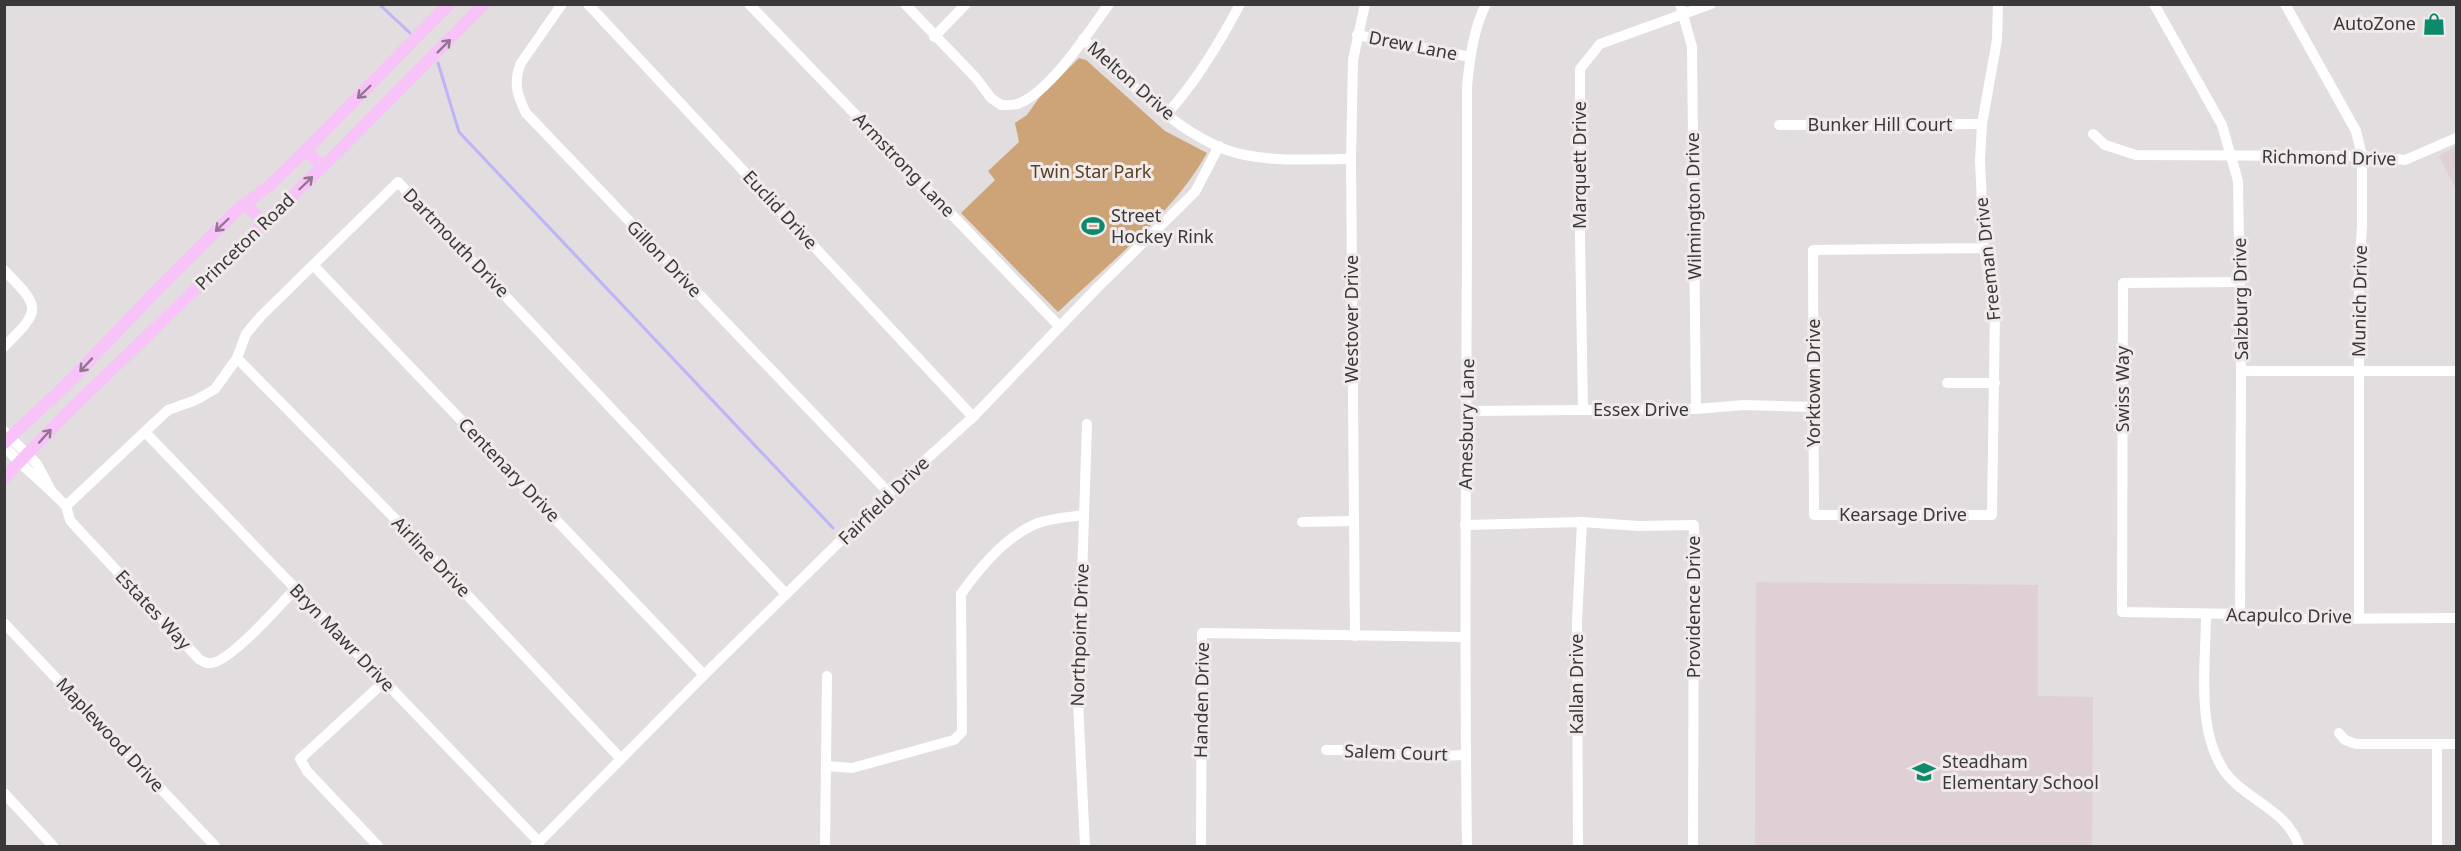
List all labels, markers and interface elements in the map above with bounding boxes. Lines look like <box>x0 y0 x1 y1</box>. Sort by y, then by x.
place label: AutoZone <box>2334 11 2416 35</box>
shop icon: AutoZone <box>2421 11 2447 37</box>
street label: Drew Lane <box>1367 25 1459 65</box>
street label: Melton Drive <box>1083 35 1181 125</box>
one-way arrow <box>436 38 451 53</box>
one-way arrow <box>357 84 372 99</box>
street label: Marquett Drive <box>1567 101 1591 229</box>
street label: Armstrong Lane <box>849 107 961 222</box>
street label: Bunker Hill Court <box>1807 112 1953 136</box>
street label: Wilmington Drive <box>1680 132 1706 280</box>
street label: Richmond Drive <box>2261 144 2397 170</box>
park label: Twin Star Park <box>1031 159 1152 183</box>
street label: Euclid Drive <box>738 165 823 254</box>
one-way arrow <box>298 176 313 191</box>
street label: Dartmouth Drive <box>398 183 515 302</box>
street label: Princeton Road <box>189 188 299 295</box>
street label: Freeman Drive <box>1969 196 2005 322</box>
place label: Street Hockey Rink <box>1111 203 1214 248</box>
sports icon: Street Hockey Rink <box>1080 213 1106 239</box>
street label: Gillon Drive <box>622 215 707 302</box>
one-way arrow <box>215 218 230 232</box>
street label: Salzburg Drive <box>2227 237 2253 361</box>
street label: Munich Drive <box>2346 245 2372 357</box>
street label: Westover Drive <box>1339 255 1363 383</box>
street label: Yorktown Drive <box>1801 319 1825 447</box>
street label: Swiss Way <box>2110 345 2134 432</box>
one-way arrow <box>79 357 93 372</box>
street label: Amesbury Lane <box>1453 358 1479 490</box>
street label: Essex Drive <box>1593 397 1689 421</box>
street label: Centenary Drive <box>454 412 566 527</box>
one-way arrow <box>38 429 53 444</box>
street label: Fairfield Drive <box>833 451 934 550</box>
street label: Kearsage Drive <box>1839 502 1967 526</box>
street label: Airline Drive <box>387 511 476 602</box>
street label: Providence Drive <box>1681 536 1705 678</box>
street label: Northpoint Drive <box>1065 563 1093 707</box>
street label: Estates Way <box>111 564 197 655</box>
street label: Bryn Mawr Drive <box>285 578 400 696</box>
street label: Acapulco Drive <box>2226 602 2352 628</box>
street label: Kallan Drive <box>1564 634 1588 734</box>
street label: Handen Drive <box>1188 642 1214 758</box>
street label: Maplewood Drive <box>51 672 170 797</box>
street label: Salem Court <box>1344 738 1449 766</box>
place label: Steadham Elementary School <box>1942 749 2099 794</box>
school or university icon: Steadham Elementary School <box>1911 759 1937 785</box>

